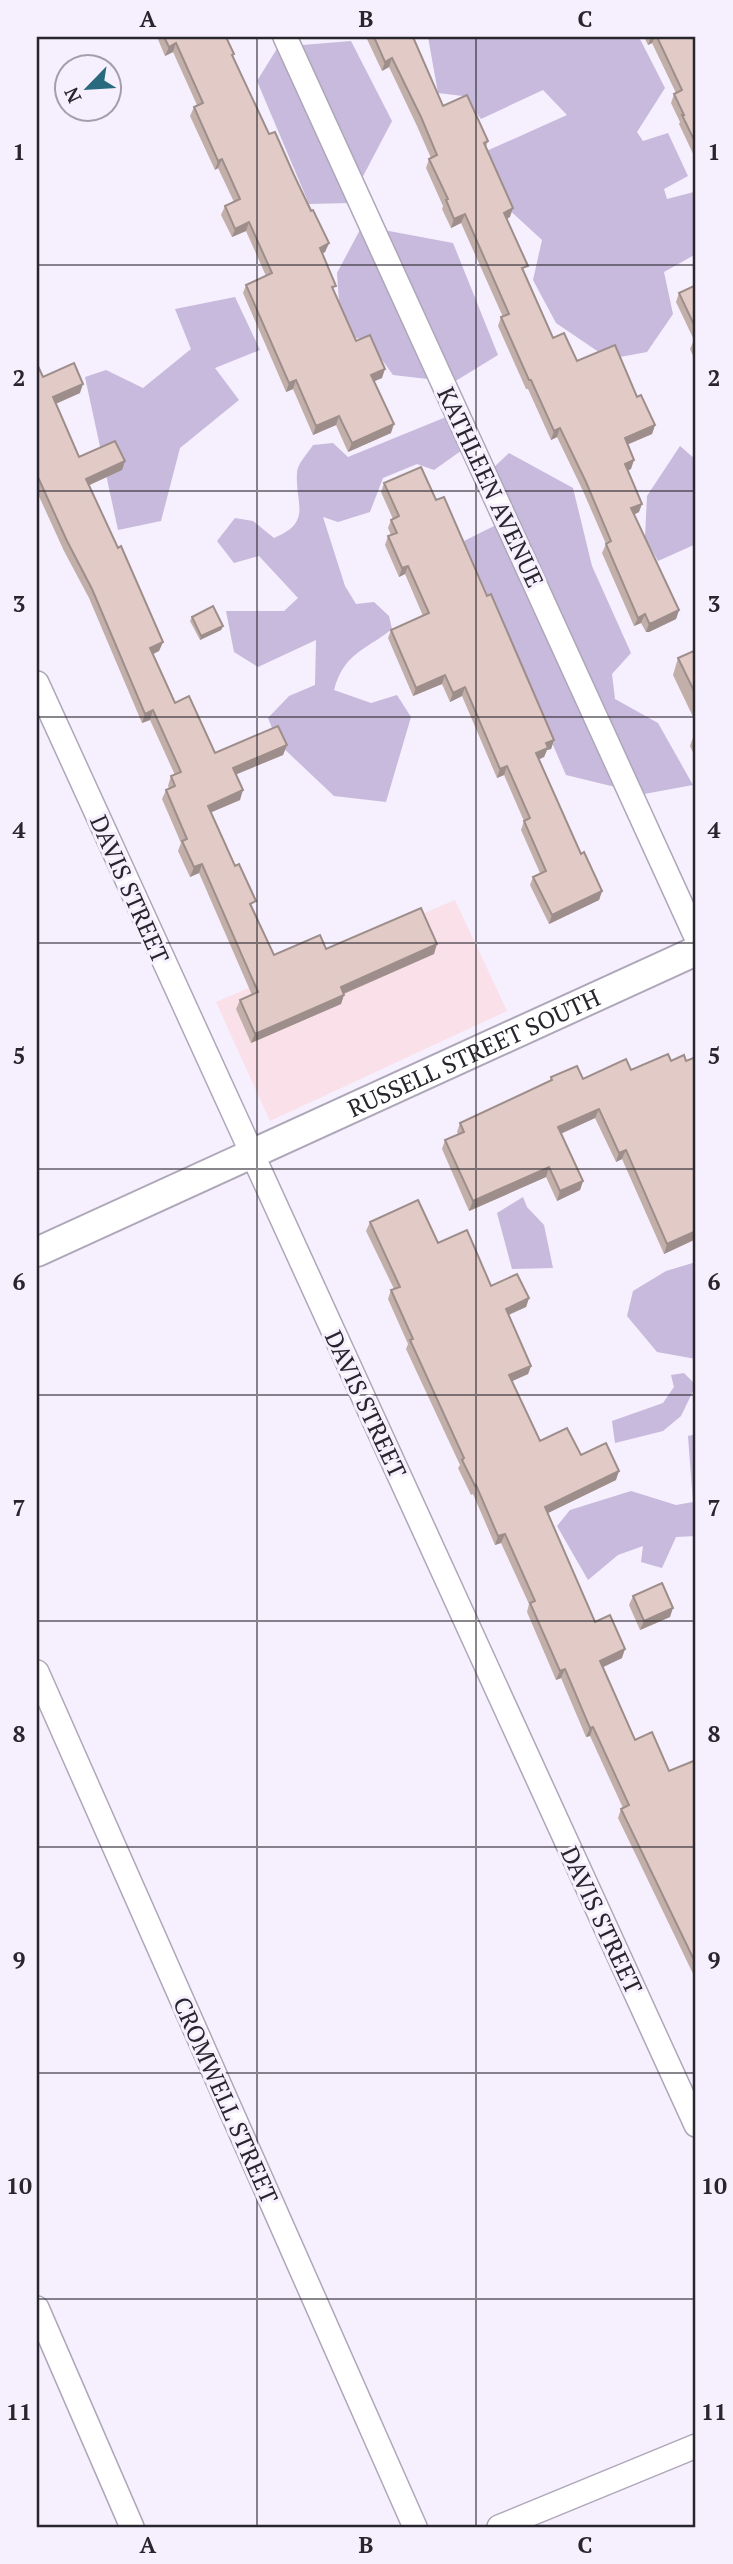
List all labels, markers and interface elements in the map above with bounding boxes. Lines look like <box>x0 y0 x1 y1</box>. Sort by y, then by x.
text: A <box>140 3 157 34</box>
text: B <box>359 3 374 34</box>
text: C <box>578 3 593 34</box>
north arrow <box>52 52 122 122</box>
text: N <box>58 83 87 107</box>
text: 1 <box>13 136 26 167</box>
text: 1 <box>708 136 721 167</box>
text: 2 <box>13 362 26 393</box>
text: 2 <box>708 362 721 393</box>
street label: KATHLEEN AVENUE <box>430 382 552 592</box>
text: 3 <box>13 588 26 619</box>
text: 3 <box>708 588 721 619</box>
street label: DAVIS STREET <box>83 810 177 968</box>
text: 4 <box>13 814 26 845</box>
text: 4 <box>708 814 721 845</box>
street label: RUSSELL STREET SOUTH <box>342 981 605 1124</box>
text: 5 <box>13 1040 26 1071</box>
text: 5 <box>708 1040 721 1071</box>
text: 6 <box>13 1266 26 1297</box>
text: 6 <box>708 1266 721 1297</box>
street label: DAVIS STREET <box>318 1325 414 1483</box>
text: 7 <box>13 1492 26 1523</box>
text: 7 <box>708 1492 721 1523</box>
text: 8 <box>13 1718 26 1749</box>
text: 8 <box>708 1718 721 1749</box>
street label: DAVIS STREET <box>554 1841 650 1999</box>
text: 9 <box>13 1944 26 1975</box>
text: 9 <box>708 1944 721 1975</box>
street label: CROMWELL STREET <box>166 1992 286 2208</box>
text: 10 <box>6 2170 32 2201</box>
text: 10 <box>701 2170 727 2201</box>
text: 11 <box>6 2396 32 2427</box>
text: 11 <box>701 2396 727 2427</box>
text: A <box>140 2529 157 2560</box>
text: B <box>359 2529 374 2560</box>
text: C <box>578 2529 593 2560</box>

